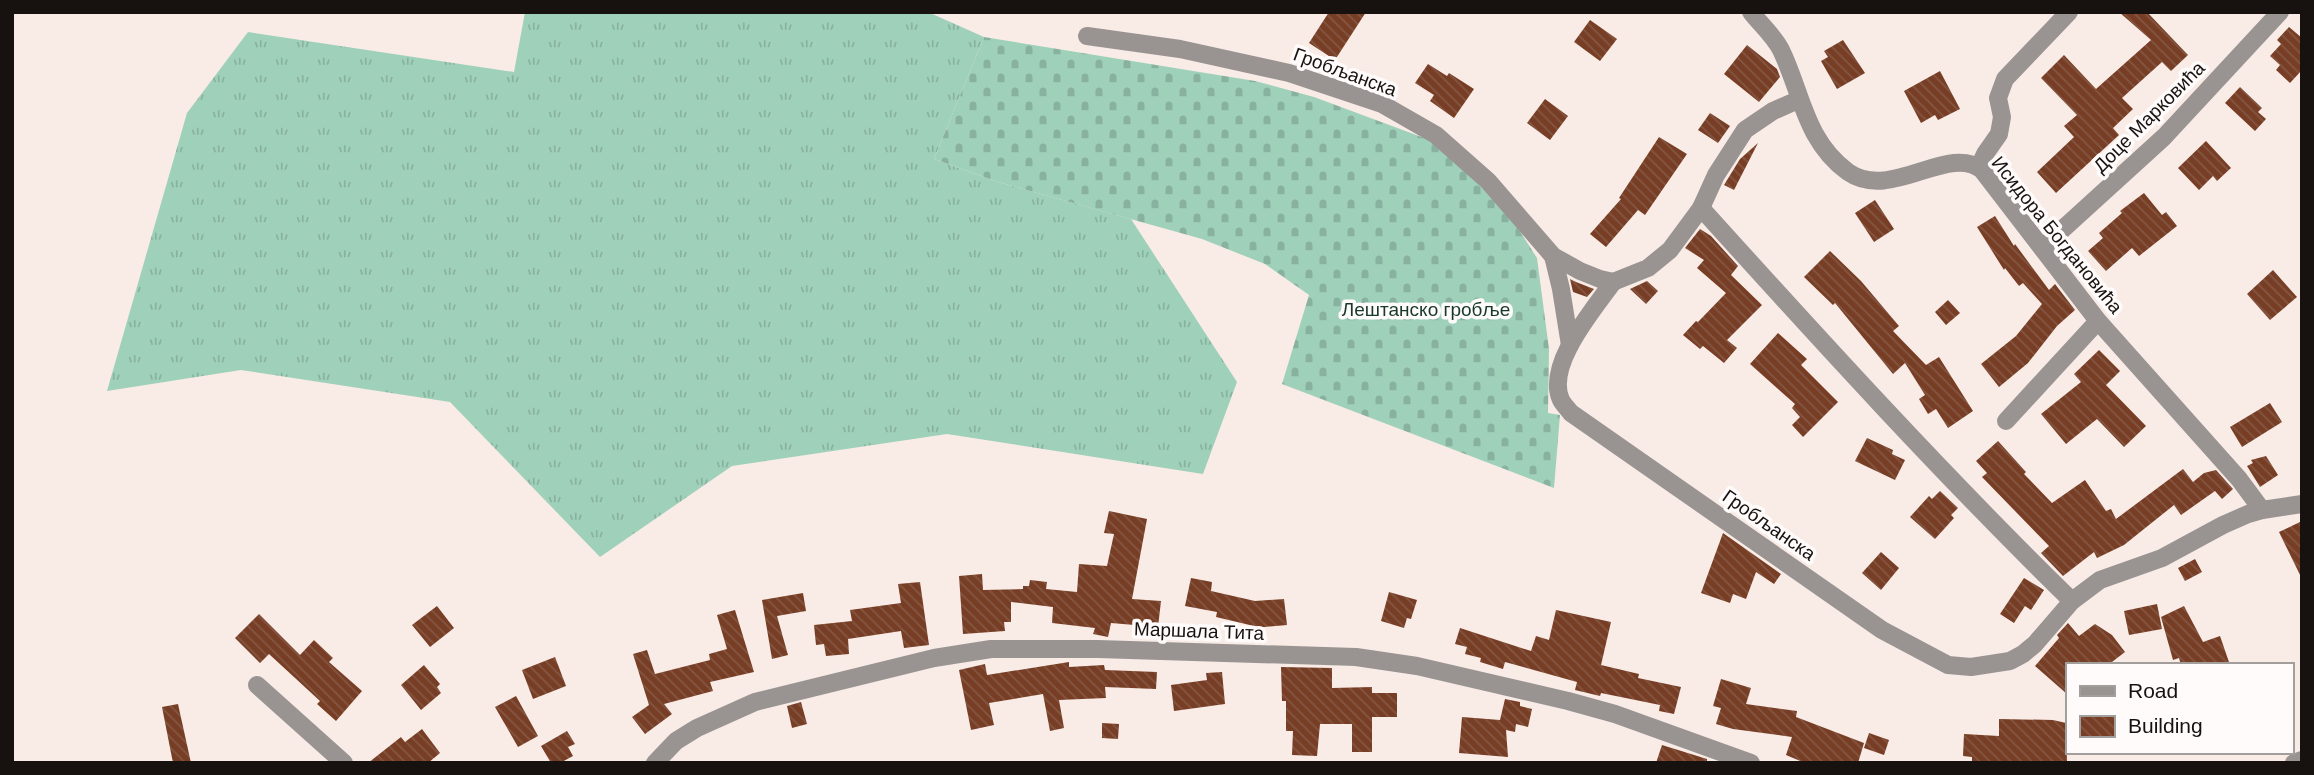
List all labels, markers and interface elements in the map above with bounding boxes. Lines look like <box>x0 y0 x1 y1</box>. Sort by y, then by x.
street label: Гробљанска <box>1291 44 1400 101</box>
street label: Доце Марковића <box>2089 57 2209 177</box>
street label: Исидора Богдановића <box>1987 152 2127 318</box>
park label: Лештанско гробље <box>1342 299 1510 320</box>
street label: Гробљанска <box>1719 485 1820 565</box>
street label: Маршала Тита <box>1133 618 1265 644</box>
legend <box>2066 663 2293 754</box>
text: Road <box>2128 679 2178 702</box>
text: Building <box>2128 714 2203 737</box>

